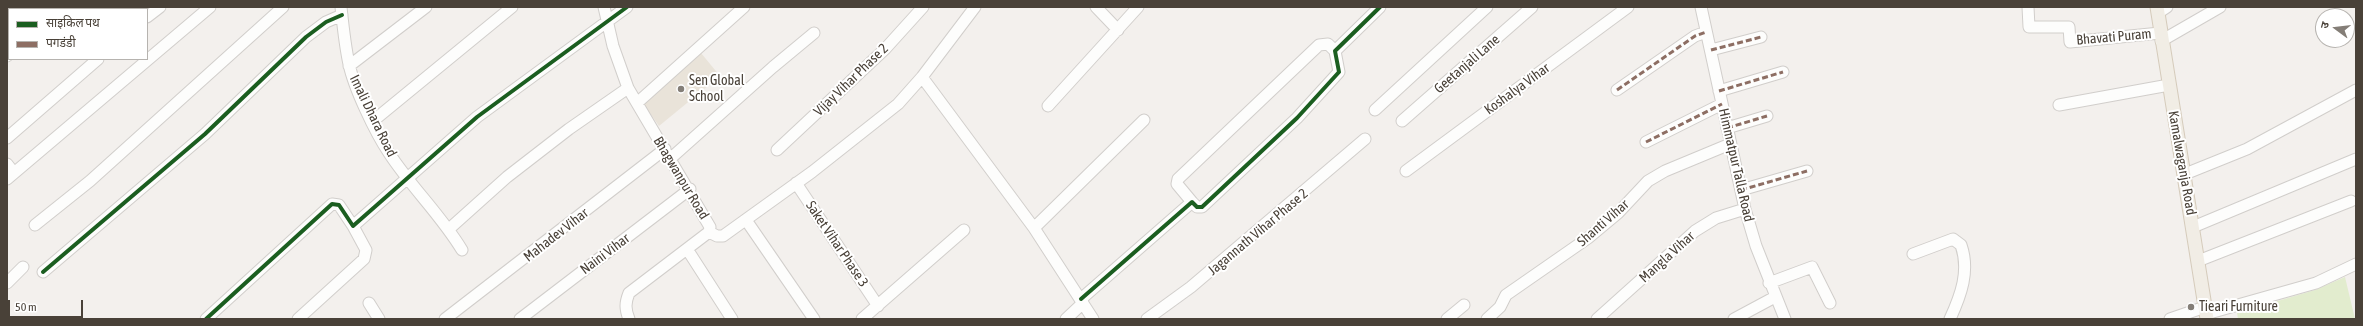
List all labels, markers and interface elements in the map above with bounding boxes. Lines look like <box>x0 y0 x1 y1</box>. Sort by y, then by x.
legend <box>8 8 148 60</box>
north arrow <box>2315 8 2355 48</box>
text: साइकिल पथ <box>46 16 100 30</box>
text: उ <box>2318 20 2331 30</box>
street label: Bhavati Puram <box>2076 25 2152 49</box>
street label: Geetanjali Lane <box>1431 31 1503 97</box>
text: पगडंडी <box>46 36 76 50</box>
street label: Vijay Vihar Phase 2 <box>810 40 892 120</box>
street label: Koshalya Vihar <box>1481 60 1553 118</box>
street label: Imali Dhara Road <box>346 72 400 160</box>
place label: Sen Global School <box>689 73 744 106</box>
marker: Sen Global School <box>676 84 686 94</box>
street label: Himmatpur Talla Road <box>1715 107 1757 223</box>
street label: Kamalwaganja Road <box>2165 110 2199 216</box>
street label: Bhagwanpur Road <box>650 134 712 222</box>
street label: Jagannath Vihar Phase 2 <box>1205 185 1311 279</box>
street label: Shanti Vihar <box>1574 196 1632 250</box>
street label: Saket Vihar Phase 3 <box>802 198 872 290</box>
street label: Mahadev Vihar <box>520 205 592 265</box>
street label: Mangla Vihar <box>1636 228 1698 286</box>
street label: Naini Vihar <box>577 230 633 278</box>
scale bar <box>10 292 85 318</box>
place label: Tieari Furniture <box>2199 299 2278 315</box>
text: 50 m <box>15 300 37 314</box>
marker: Tieari Furniture <box>2186 302 2196 312</box>

